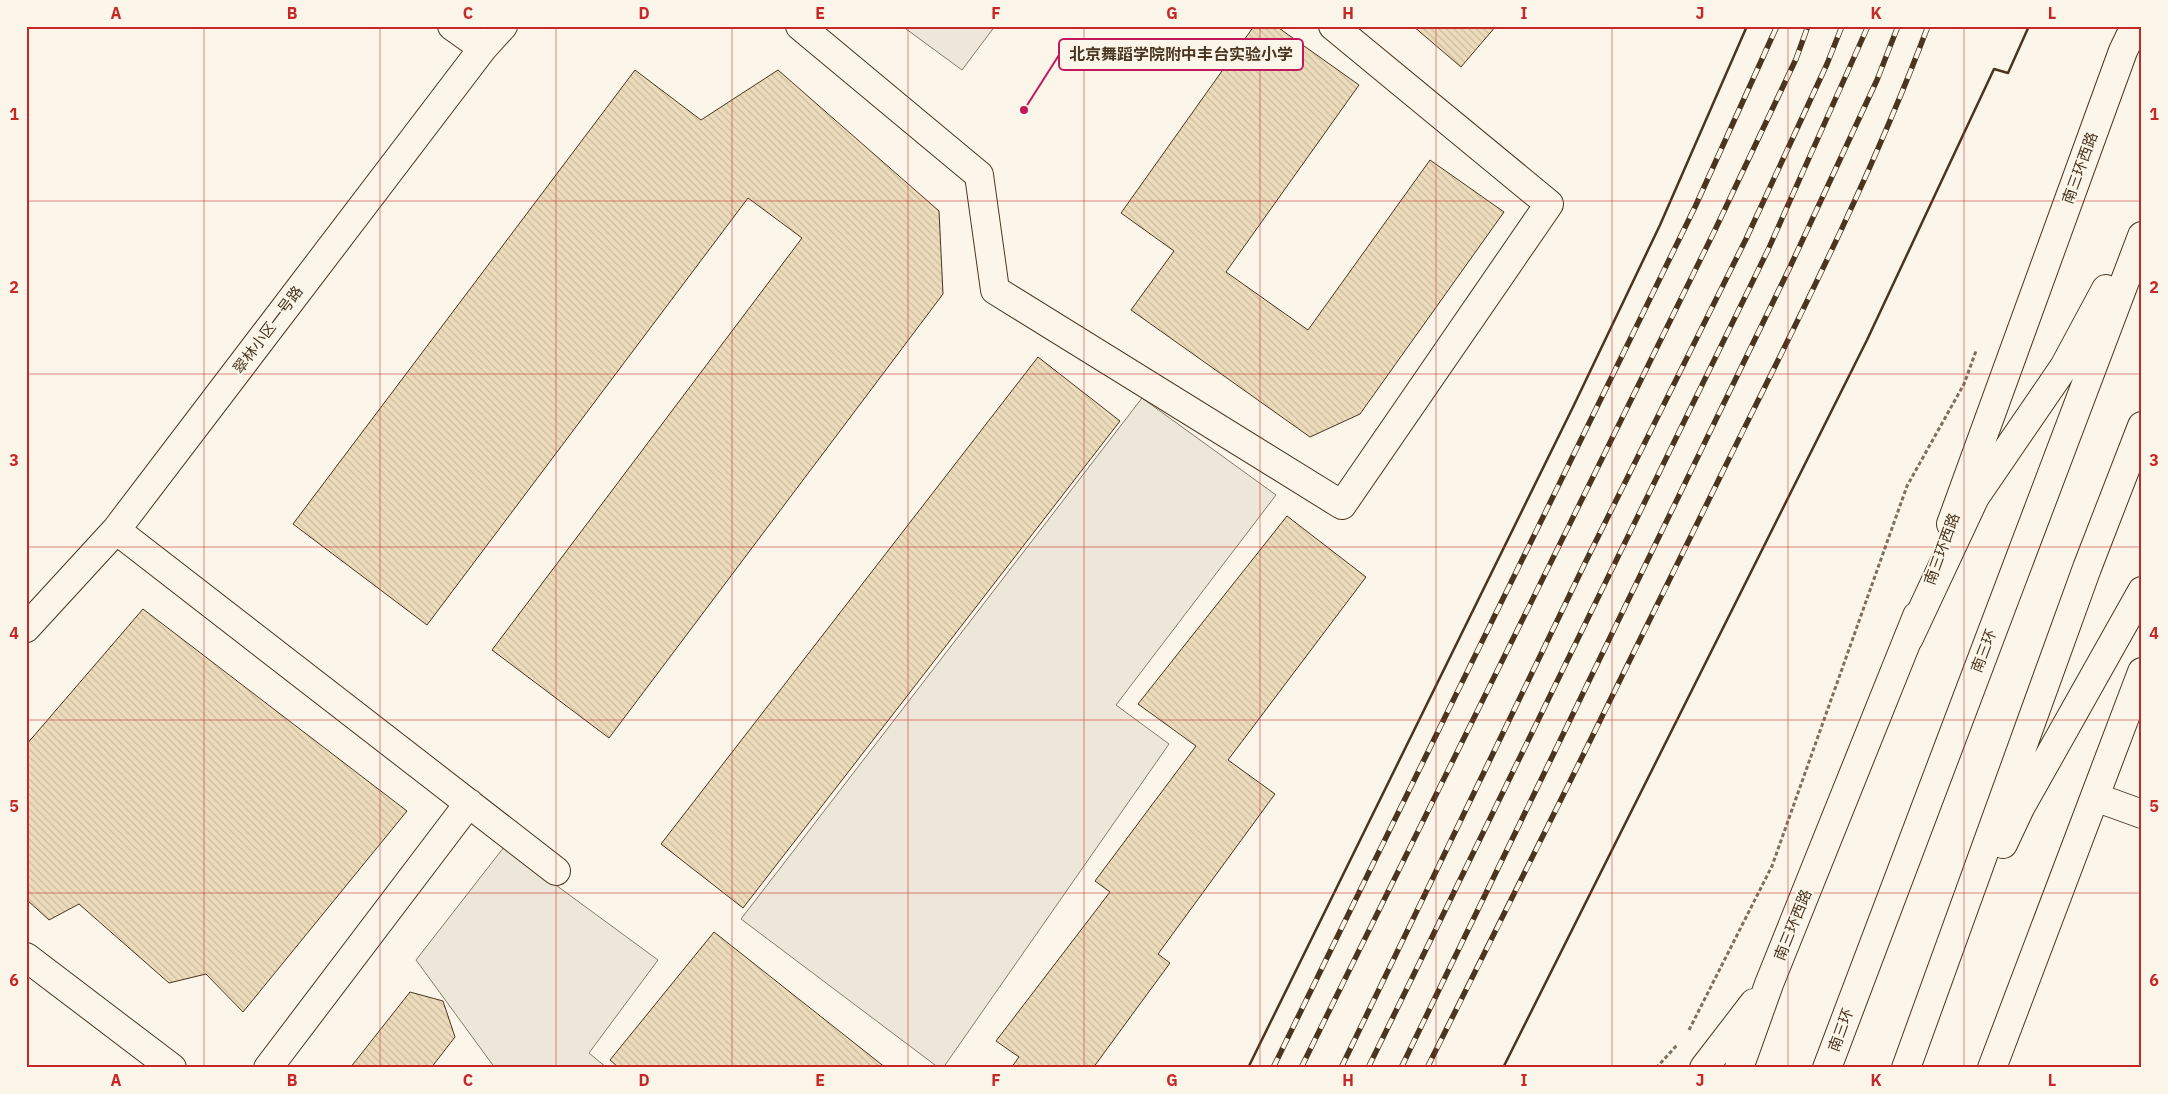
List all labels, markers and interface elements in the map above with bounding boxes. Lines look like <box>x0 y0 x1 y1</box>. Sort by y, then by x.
text: A <box>111 3 122 23</box>
text: B <box>287 3 298 23</box>
text: C <box>463 3 473 23</box>
text: D <box>638 3 650 23</box>
text: E <box>815 3 825 23</box>
text: F <box>991 3 1001 23</box>
text: G <box>1166 3 1178 23</box>
text: H <box>1342 3 1354 23</box>
text: I <box>1521 3 1528 23</box>
text: J <box>1696 3 1704 23</box>
text: K <box>1870 3 1882 23</box>
text: L <box>2048 3 2056 23</box>
callout: 北京舞蹈学院附中丰台实验小学 <box>1059 39 1303 70</box>
text: 北京舞蹈学院附中丰台实验小学 <box>1069 44 1293 64</box>
text: 1 <box>9 104 19 124</box>
text: 1 <box>2149 104 2159 124</box>
street label: 南三环西路 <box>2058 129 2101 206</box>
text: 2 <box>9 277 19 297</box>
text: 2 <box>2149 277 2159 297</box>
street label: 翠林小区一号路 <box>228 282 307 377</box>
text: 3 <box>9 450 19 470</box>
text: 3 <box>2149 450 2159 470</box>
street label: 南三环西路 <box>1920 510 1963 587</box>
text: 4 <box>9 623 19 643</box>
text: 4 <box>2149 623 2159 643</box>
street label: 南三环 <box>1967 626 2000 675</box>
text: 5 <box>9 796 19 816</box>
text: 5 <box>2149 796 2159 816</box>
street label: 南三环西路 <box>1770 886 1815 963</box>
text: 6 <box>9 970 19 990</box>
text: 6 <box>2149 970 2159 990</box>
street label: 南三环 <box>1824 1005 1857 1054</box>
text: A <box>111 1070 122 1090</box>
text: B <box>287 1070 298 1090</box>
text: C <box>463 1070 473 1090</box>
text: D <box>638 1070 650 1090</box>
text: E <box>815 1070 825 1090</box>
text: F <box>991 1070 1001 1090</box>
text: G <box>1166 1070 1178 1090</box>
text: H <box>1342 1070 1354 1090</box>
text: I <box>1521 1070 1528 1090</box>
text: J <box>1696 1070 1704 1090</box>
text: K <box>1870 1070 1882 1090</box>
text: L <box>2048 1070 2056 1090</box>

